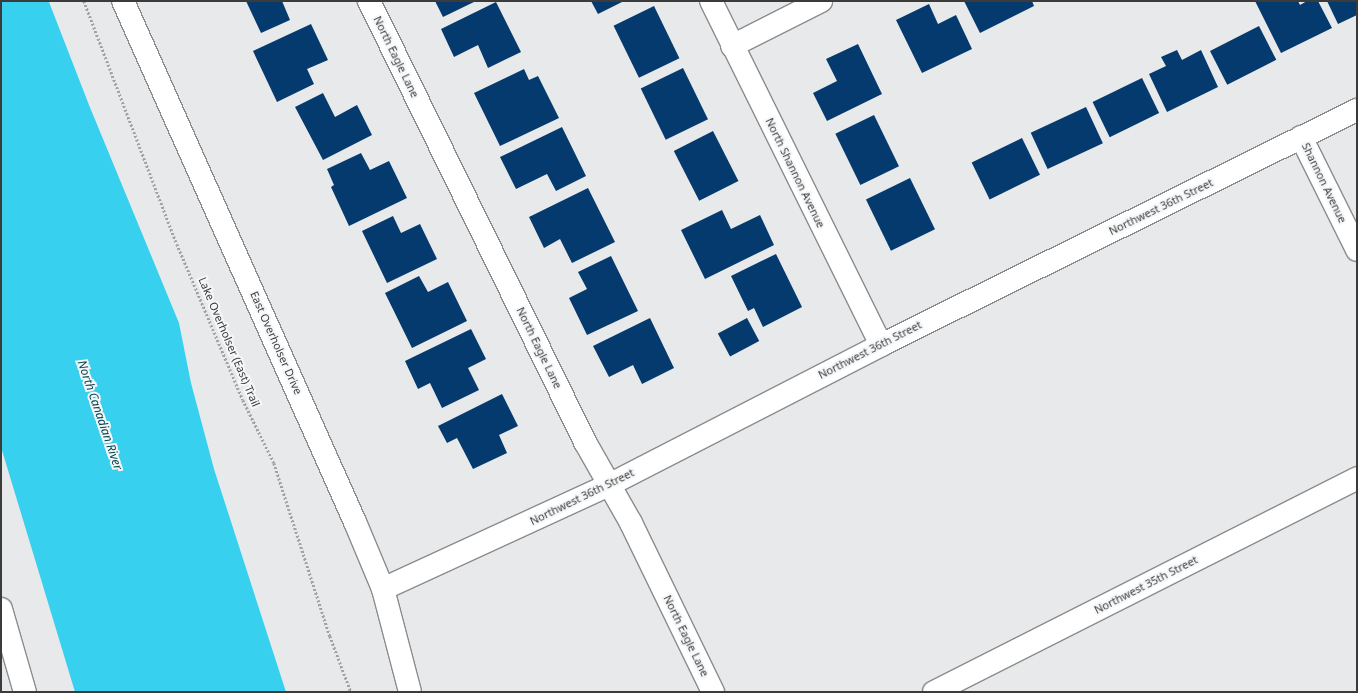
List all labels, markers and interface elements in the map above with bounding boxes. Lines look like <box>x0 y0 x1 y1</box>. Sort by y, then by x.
street label: North Eagle Lane <box>371 14 421 100</box>
street label: North Shannon Avenue <box>763 116 827 230</box>
street label: Shannon Avenue <box>1299 141 1349 225</box>
street label: Northwest 36th Street <box>1107 176 1215 238</box>
street label: Lake Overholser (East) Trail <box>196 275 262 409</box>
street label: East Overholser Drive <box>247 289 305 397</box>
street label: North Eagle Lane <box>514 305 564 391</box>
street label: Northwest 36th Street <box>816 318 924 382</box>
water label: North Canadian River <box>74 358 126 472</box>
street label: Northwest 36th Street <box>528 466 636 528</box>
street label: Northwest 35th Street <box>1092 553 1200 617</box>
street label: North Eagle Lane <box>661 593 711 679</box>

